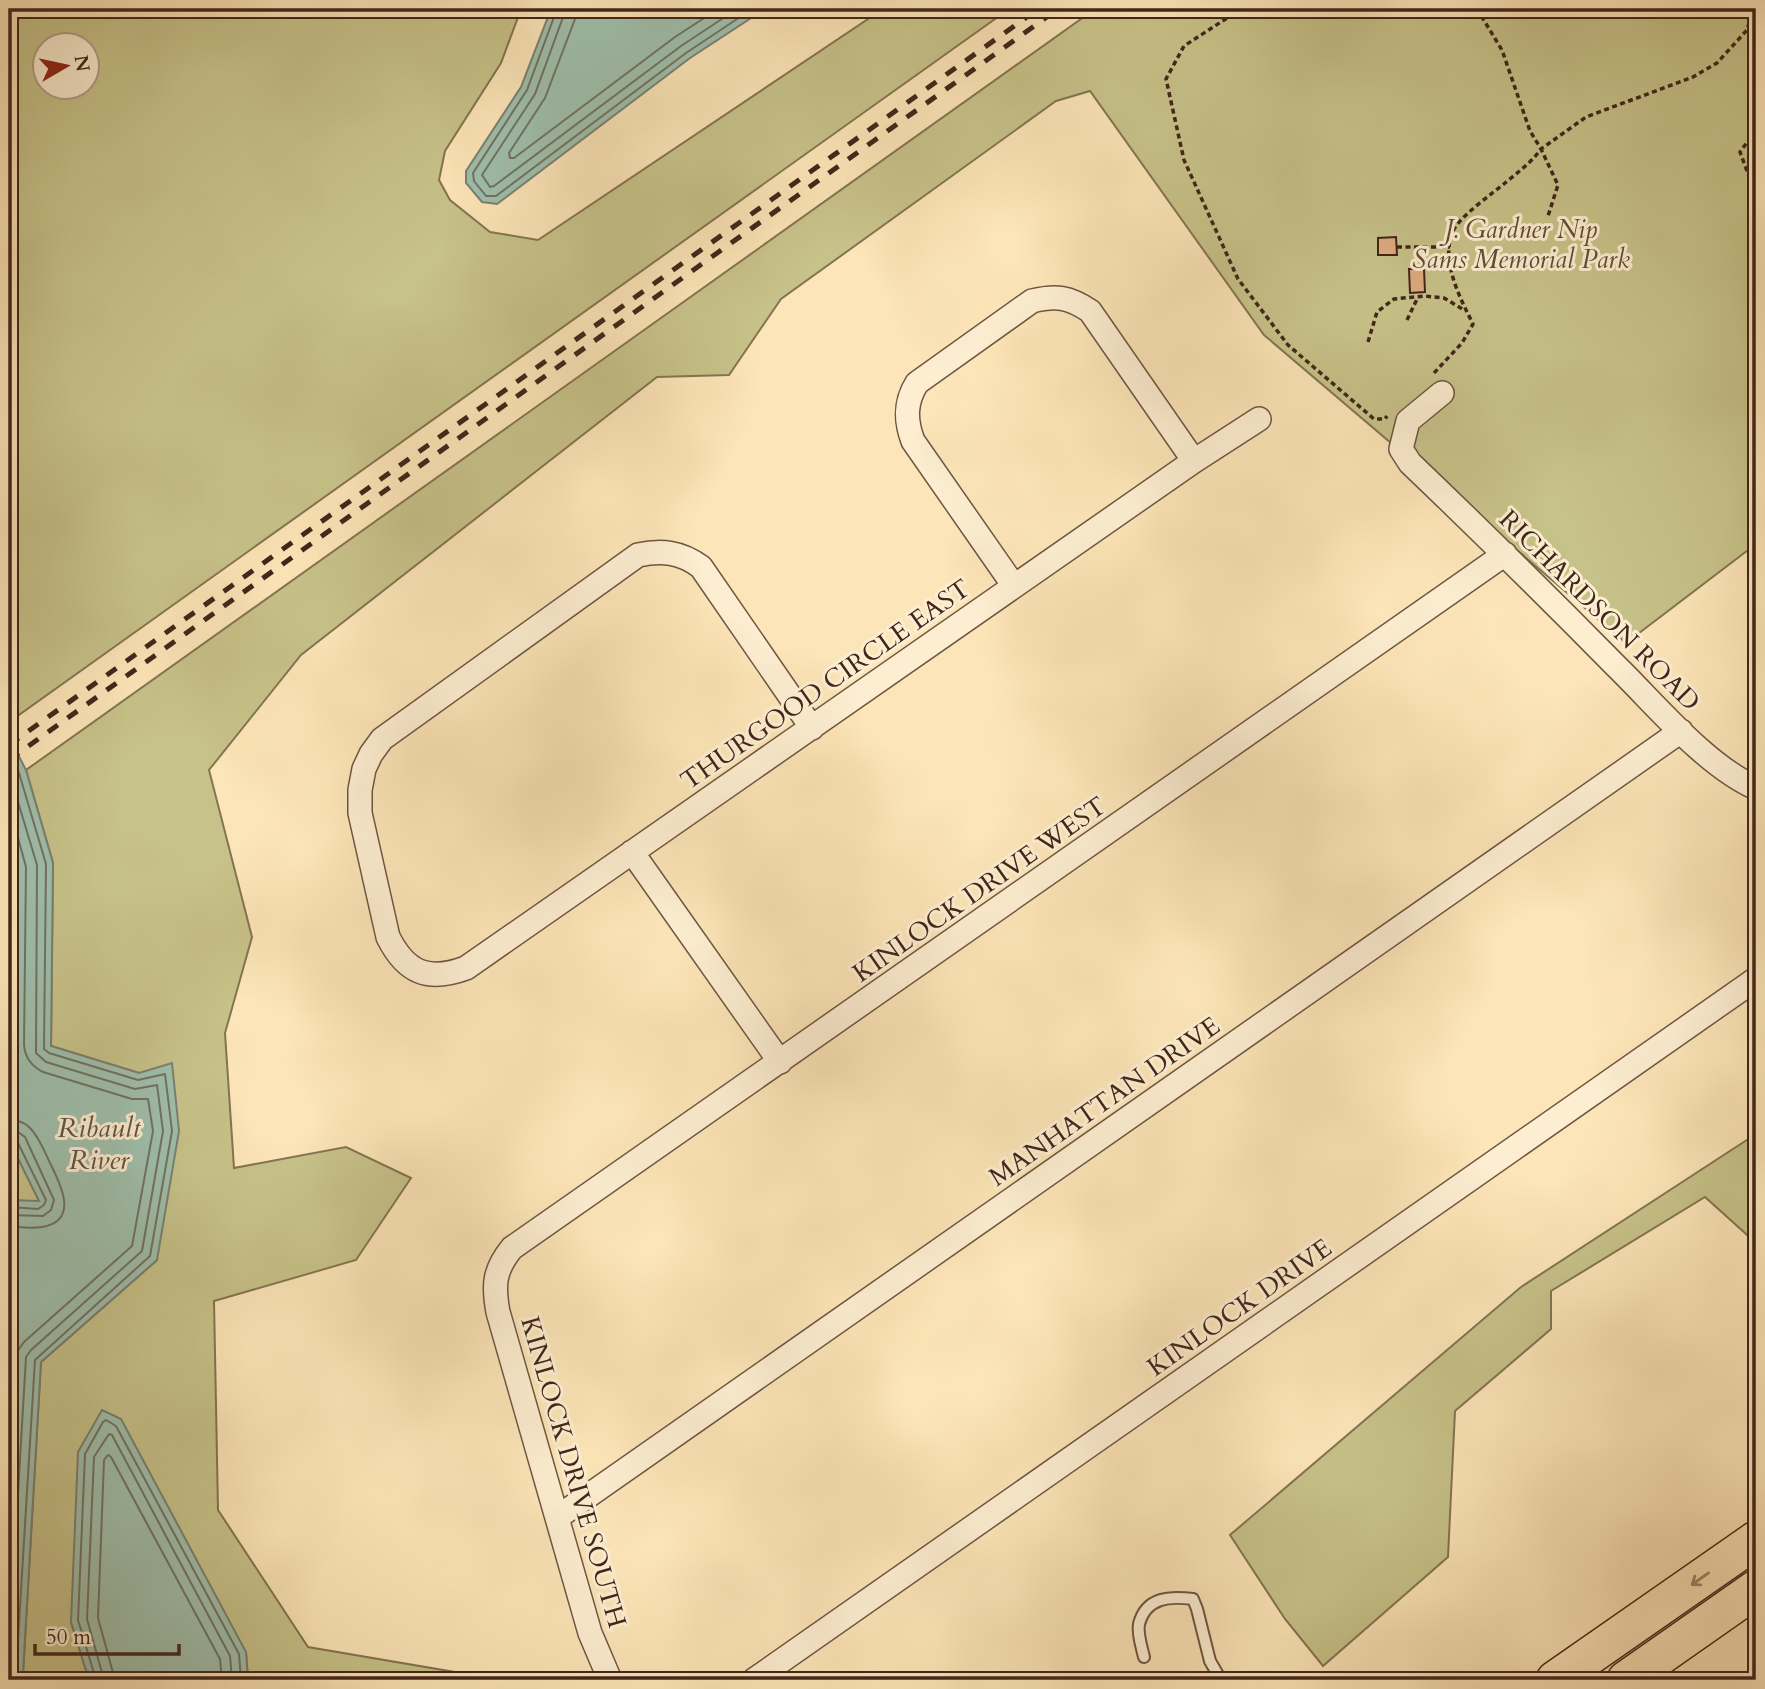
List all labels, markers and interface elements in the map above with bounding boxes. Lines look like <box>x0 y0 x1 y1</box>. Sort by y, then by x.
north arrow <box>32 32 102 102</box>
text: N <box>68 53 96 74</box>
park label: J. Gardner Nip Sams Memorial Park <box>1412 212 1630 277</box>
street label: RICHARDSON ROAD <box>1491 502 1708 719</box>
street label: THURGOOD CIRCLE EAST <box>674 571 977 798</box>
street label: KINLOCK DRIVE WEST <box>846 789 1113 990</box>
street label: MANHATTAN DRIVE <box>982 1008 1227 1194</box>
water label: Ribault River <box>58 1109 142 1179</box>
street label: KINLOCK DRIVE <box>1140 1231 1339 1384</box>
street label: KINLOCK DRIVE SOUTH <box>512 1312 635 1632</box>
one-way arrow <box>1691 1572 1710 1586</box>
scale bar <box>35 1612 178 1656</box>
text: 50 m <box>46 1623 91 1652</box>

